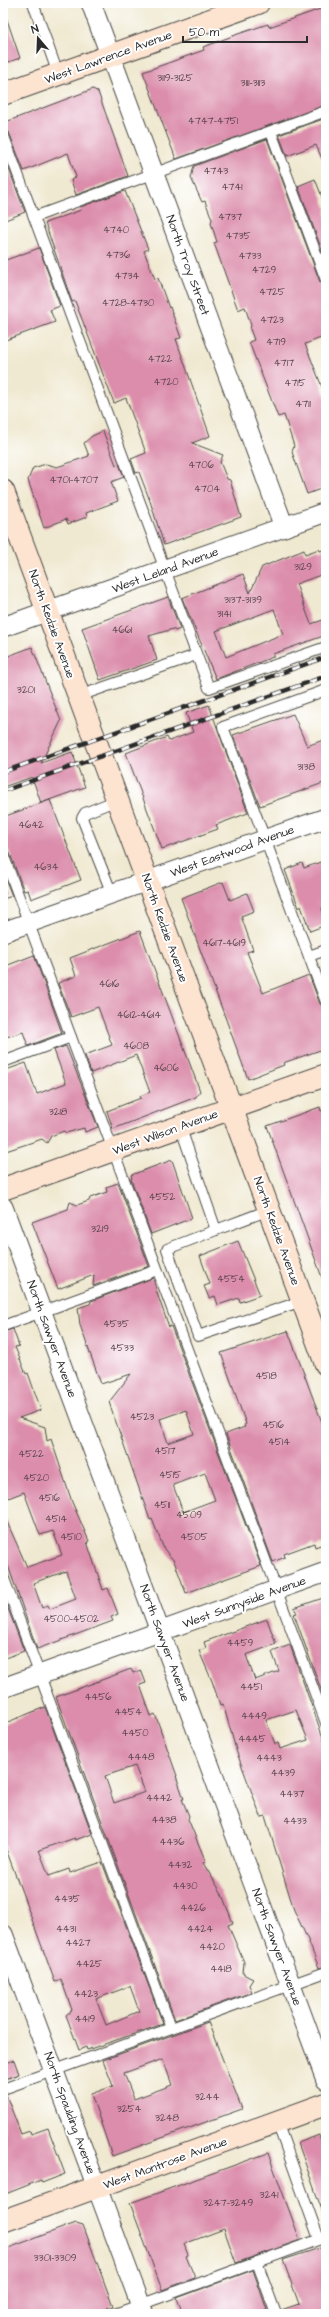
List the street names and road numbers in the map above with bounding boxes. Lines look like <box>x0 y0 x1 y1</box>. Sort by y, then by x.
street label: West Lawrence Avenue <box>42 26 175 88</box>
street label: North Troy Street <box>161 213 214 318</box>
street label: West Leland Avenue <box>110 543 221 598</box>
street label: North Kedzie Avenue <box>24 567 79 681</box>
street label: West Eastwood Avenue <box>168 821 297 882</box>
street label: North Kedzie Avenue <box>137 871 192 985</box>
street label: West Wilson Avenue <box>110 1105 221 1159</box>
street label: North Kedzie Avenue <box>249 1174 304 1288</box>
street label: North Sawyer Avenue <box>21 1278 81 1401</box>
street label: West Sunnyside Avenue <box>180 1572 309 1634</box>
street label: North Sawyer Avenue <box>134 1582 194 1705</box>
street label: North Sawyer Avenue <box>246 1886 306 2009</box>
street label: North Spaulding Avenue <box>39 2050 100 2177</box>
street label: West Montrose Avenue <box>101 2133 230 2194</box>

